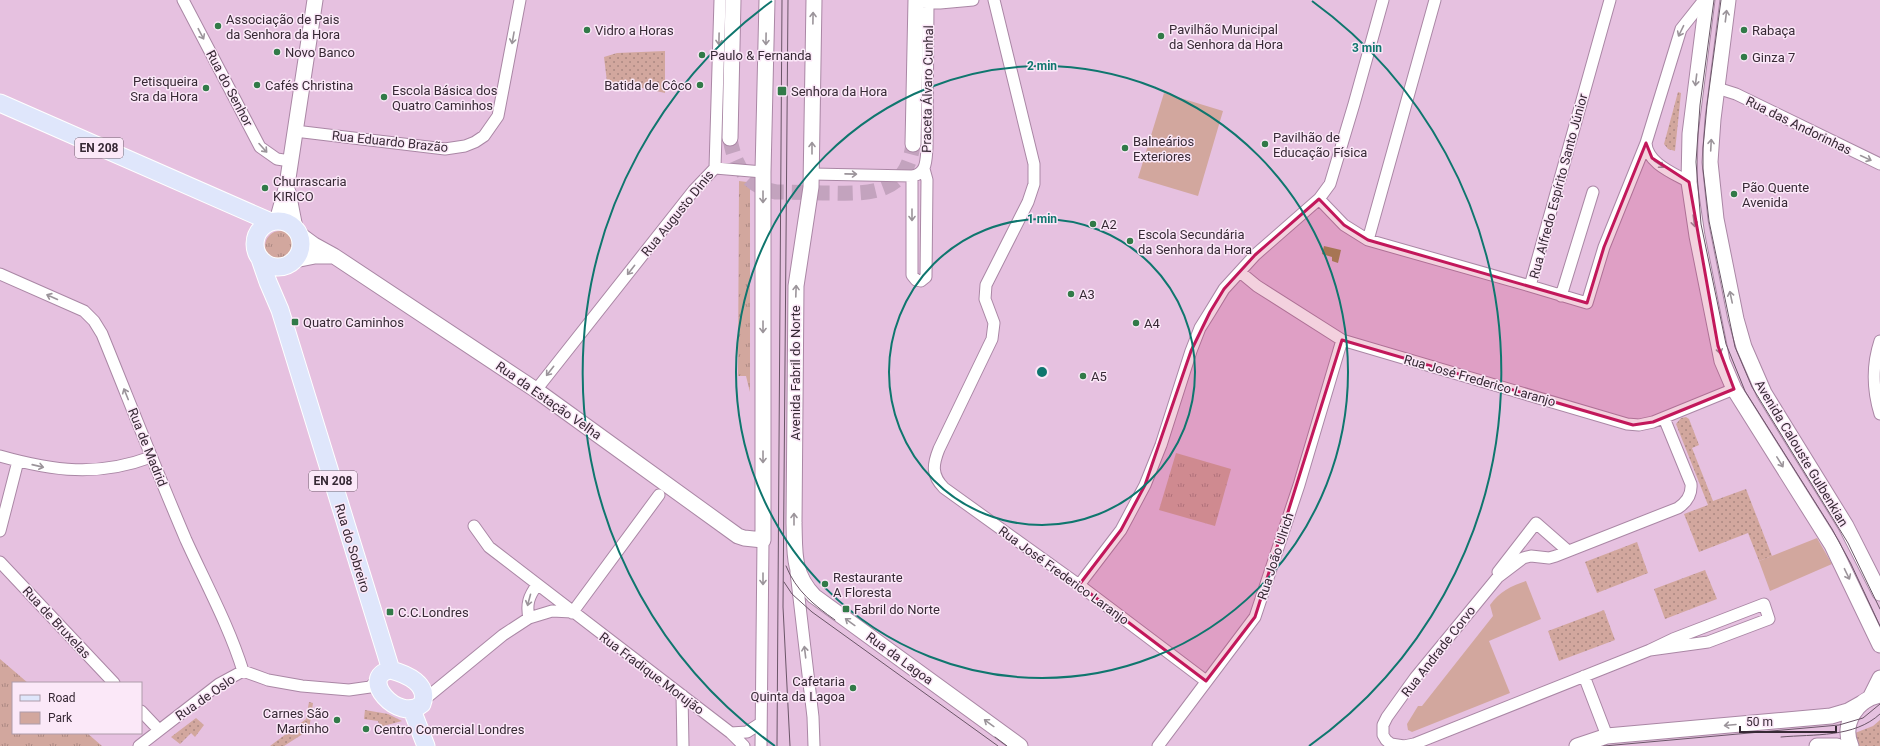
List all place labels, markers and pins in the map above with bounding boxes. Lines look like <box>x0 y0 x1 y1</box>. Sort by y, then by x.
place label: Associação de Pais da Senhora da Hora <box>226 12 340 42</box>
marker: Associação de Pais da Senhora da Hora <box>213 21 223 31</box>
place label: Pavilhão Municipal da Senhora da Hora <box>1169 22 1283 52</box>
place label: Vidro a Horas <box>595 23 674 38</box>
place label: Rabaça <box>1752 23 1795 38</box>
marker: Vidro a Horas <box>582 25 592 35</box>
marker: Rabaça <box>1739 25 1749 35</box>
marker: Pavilhão Municipal da Senhora da Hora <box>1156 31 1166 41</box>
place label: Novo Banco <box>285 45 355 60</box>
marker: Novo Banco <box>272 47 282 57</box>
place label: Paulo & Fernanda <box>710 48 812 63</box>
marker: Paulo & Fernanda <box>697 50 707 60</box>
place label: Ginza 7 <box>1752 50 1795 65</box>
marker: Ginza 7 <box>1739 52 1749 62</box>
place label: Petisqueira Sra da Hora <box>130 74 198 104</box>
place label: Cafés Christina <box>265 78 353 93</box>
place label: Batida de Côco <box>604 78 692 93</box>
marker: Cafés Christina <box>252 80 262 90</box>
marker: Batida de Côco <box>695 80 705 90</box>
marker: Petisqueira Sra da Hora <box>201 83 211 93</box>
place label: Escola Básica dos Quatro Caminhos <box>392 83 498 113</box>
place label: Senhora da Hora <box>791 84 887 99</box>
marker: Senhora da Hora <box>776 85 788 97</box>
marker: Escola Básica dos Quatro Caminhos <box>379 92 389 102</box>
place label: Pavilhão de Educação Física <box>1273 130 1367 160</box>
place label: Balneários Exteriores <box>1133 134 1194 164</box>
marker: Pavilhão de Educação Física <box>1260 139 1270 149</box>
marker: Balneários Exteriores <box>1120 143 1130 153</box>
place label: Churrascaria KIRICO <box>273 174 347 204</box>
place label: Pão Quente Avenida <box>1742 180 1809 210</box>
marker: Churrascaria KIRICO <box>260 183 270 193</box>
marker: Pão Quente Avenida <box>1729 189 1739 199</box>
place label: A2 <box>1101 217 1117 232</box>
marker: A2 <box>1088 219 1098 229</box>
place label: Escola Secundária da Senhora da Hora <box>1138 227 1252 257</box>
marker: Escola Secundária da Senhora da Hora <box>1125 236 1135 246</box>
place label: A3 <box>1079 287 1095 302</box>
marker: A3 <box>1066 289 1076 299</box>
place label: Quatro Caminhos <box>303 315 404 330</box>
place label: A4 <box>1144 316 1160 331</box>
marker: Quatro Caminhos <box>290 317 300 327</box>
marker: A4 <box>1131 318 1141 328</box>
centre of rings <box>1035 365 1049 379</box>
place label: A5 <box>1091 369 1107 384</box>
marker: A5 <box>1078 371 1088 381</box>
place label: Restaurante A Floresta <box>833 570 903 600</box>
marker: Restaurante A Floresta <box>820 579 830 589</box>
place label: Fabril do Norte <box>854 602 940 617</box>
marker: Fabril do Norte <box>841 604 851 614</box>
place label: C.C.Londres <box>398 605 469 620</box>
marker: C.C.Londres <box>385 607 395 617</box>
place label: Cafetaria Quinta da Lagoa <box>751 674 845 704</box>
marker: Cafetaria Quinta da Lagoa <box>848 683 858 693</box>
place label: Carnes São Martinho <box>263 706 329 736</box>
marker: Carnes São Martinho <box>332 715 342 725</box>
place label: Centro Comercial Londres <box>374 722 525 737</box>
marker: Centro Comercial Londres <box>361 724 371 734</box>

